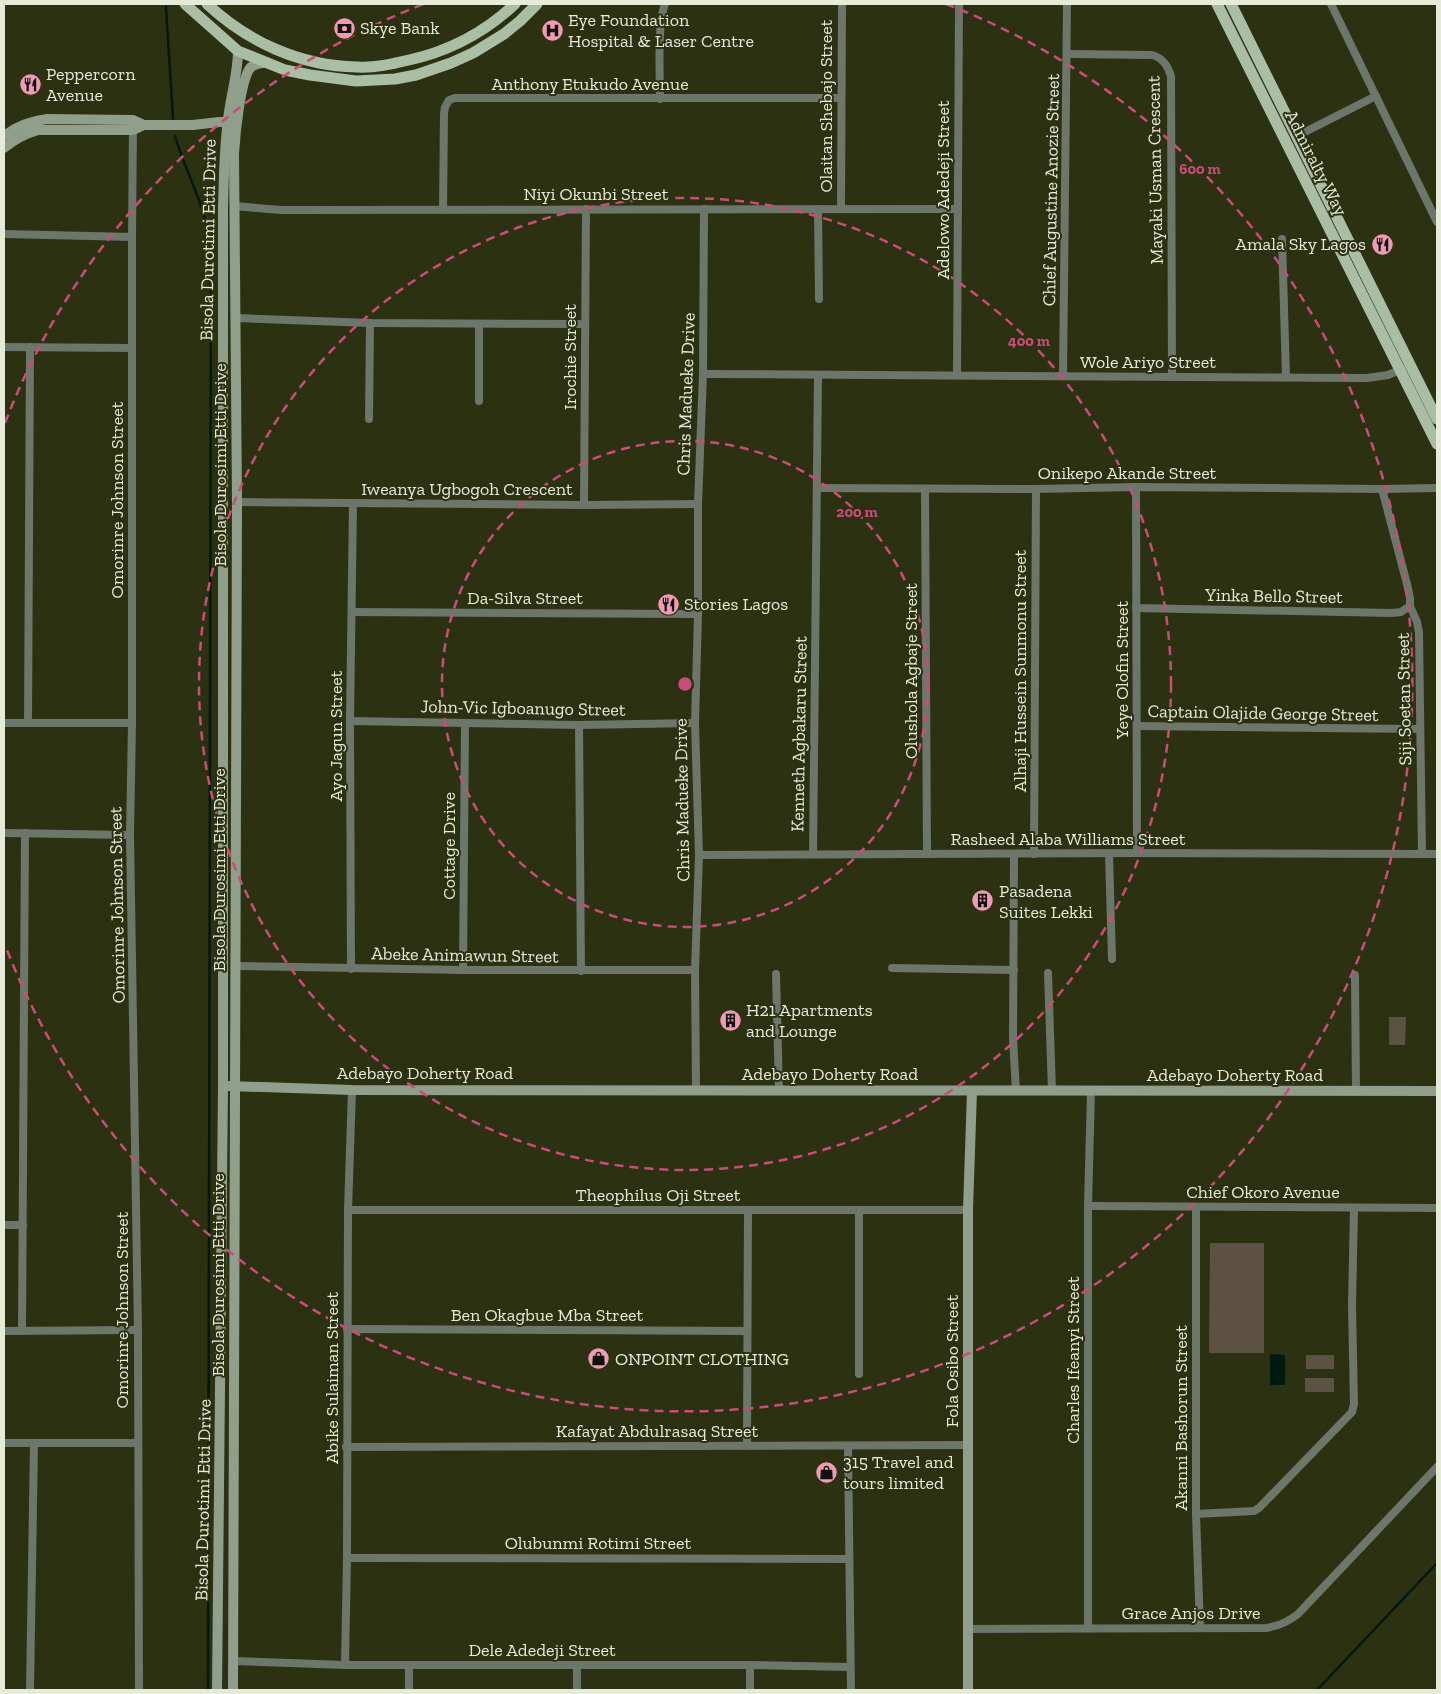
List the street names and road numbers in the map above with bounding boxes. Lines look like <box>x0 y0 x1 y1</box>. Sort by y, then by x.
street label: Olaitan Shebajo Street <box>815 19 837 192</box>
street label: Anthony Etukudo Avenue <box>491 73 689 95</box>
street label: Chief Augustine Anozie Street <box>1038 73 1064 306</box>
street label: Mayaki Usman Crescent <box>1142 75 1168 264</box>
street label: Adelowo Adedeji Street <box>932 100 954 280</box>
street label: Admiralty Way <box>1280 107 1352 220</box>
street label: Bisola Durotimi Etti Drive <box>195 139 221 341</box>
street label: Niyi Okunbi Street <box>524 183 669 205</box>
street label: Irochie Street <box>559 304 581 410</box>
street label: Chris Madueke Drive <box>672 312 700 476</box>
street label: Wole Ariyo Street <box>1080 351 1216 373</box>
street label: Bisola Durosimi Etti Drive <box>209 363 231 567</box>
street label: Omorinre Johnson Street <box>106 401 128 598</box>
street label: Onikepo Akande Street <box>1038 462 1217 484</box>
street label: Iweanya Ugbogoh Crescent <box>361 478 573 500</box>
street label: Alhaji Hussein Sunmonu Street <box>1009 549 1031 792</box>
street label: Olushola Agbaje Street <box>900 583 922 759</box>
street label: Yinka Bello Street <box>1204 584 1343 608</box>
street label: Da-Silva Street <box>467 587 583 609</box>
street label: Yeye Olofin Street <box>1111 601 1133 740</box>
street label: Siji Soetan Street <box>1392 632 1416 766</box>
street label: Kenneth Agbakaru Street <box>786 636 812 832</box>
street label: Ayo Jagun Street <box>325 670 347 802</box>
street label: John-Vic Igboanugo Street <box>420 695 626 721</box>
street label: Captain Olajide George Street <box>1147 700 1379 726</box>
street label: Chris Madueke Drive <box>670 718 694 882</box>
street label: Bisola Durosimi Etti Drive <box>208 768 230 972</box>
street label: Cottage Drive <box>438 792 460 900</box>
street label: Omorinre Johnson Street <box>104 806 130 1004</box>
street label: Rasheed Alaba Williams Street <box>951 828 1186 850</box>
street label: Abeke Animawun Street <box>371 942 559 968</box>
street label: Adebayo Doherty Road <box>337 1062 513 1084</box>
street label: Adebayo Doherty Road <box>742 1063 918 1085</box>
street label: Adebayo Doherty Road <box>1147 1064 1323 1086</box>
street label: Bisola Durosimi Etti Drive <box>207 1173 229 1377</box>
street label: Chief Okoro Avenue <box>1186 1181 1340 1203</box>
street label: Theophilus Oji Street <box>575 1184 741 1206</box>
street label: Omorinre Johnson Street <box>111 1211 133 1408</box>
street label: Charles Ifeanyi Street <box>1062 1276 1084 1444</box>
street label: Abike Sulaiman Street <box>321 1292 343 1464</box>
street label: Fola Osibo Street <box>941 1294 963 1427</box>
street label: Ben Okagbue Mba Street <box>451 1304 644 1326</box>
street label: Akanni Bashorun Street <box>1170 1325 1192 1511</box>
street label: Bisola Durotimi Etti Drive <box>190 1399 216 1601</box>
street label: Kafayat Abdulrasaq Street <box>556 1420 759 1442</box>
street label: Olubunmi Rotimi Street <box>505 1532 692 1554</box>
street label: Grace Anjos Drive <box>1121 1602 1261 1624</box>
street label: Dele Adedeji Street <box>468 1639 616 1661</box>

